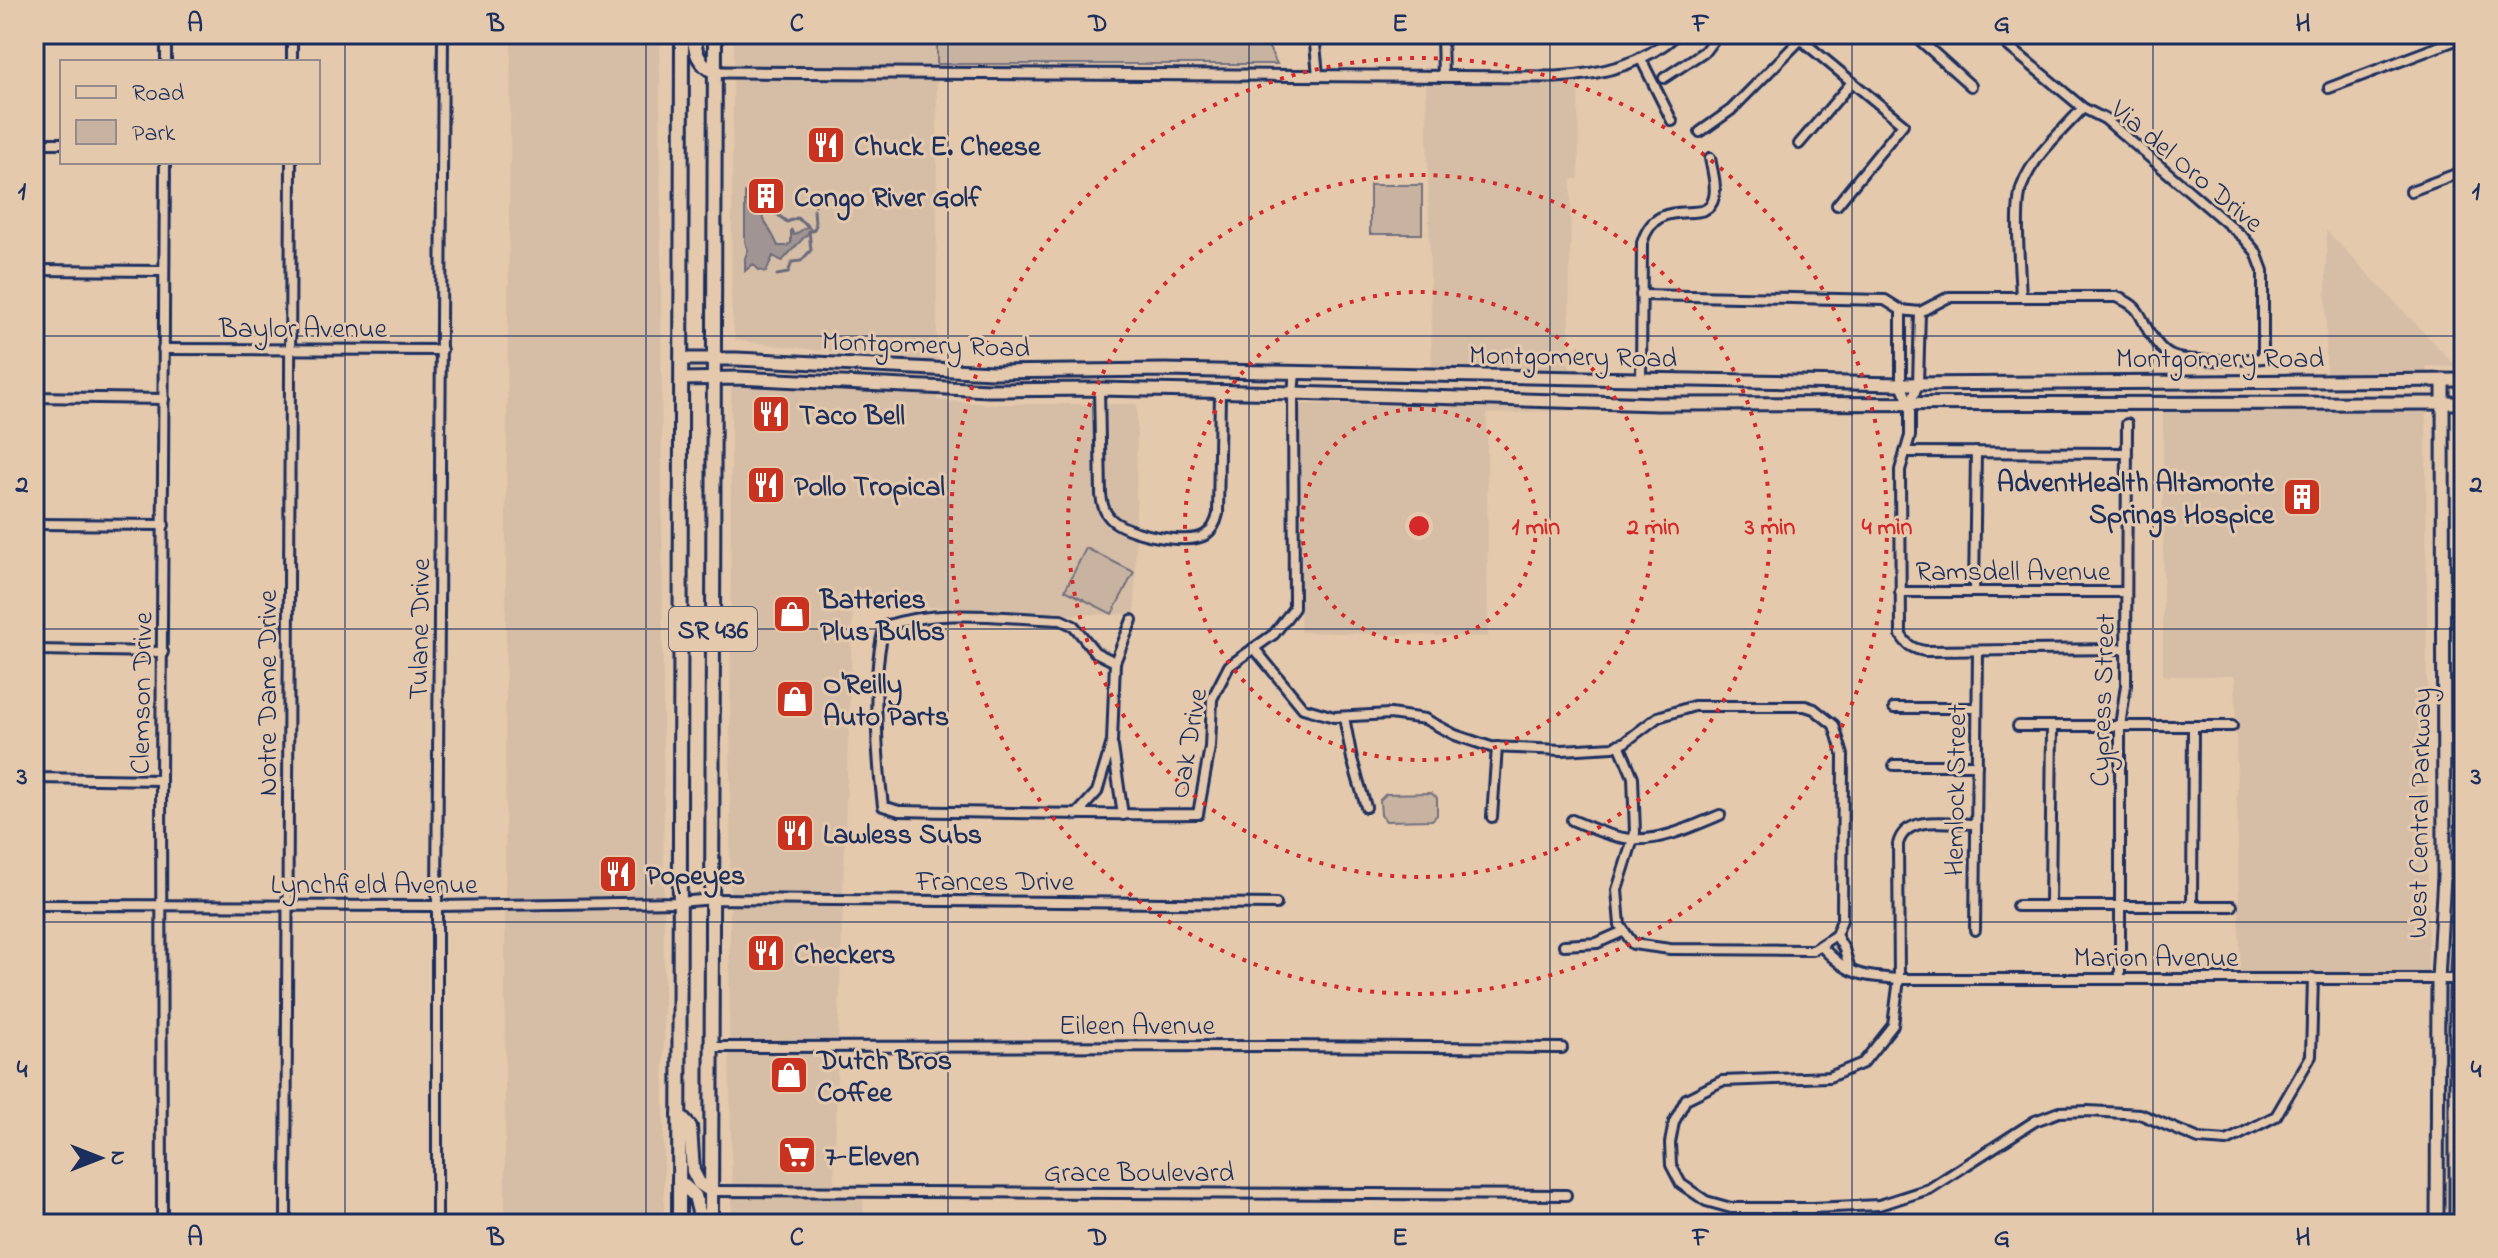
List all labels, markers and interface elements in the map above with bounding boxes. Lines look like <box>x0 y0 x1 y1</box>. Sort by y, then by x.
text: A <box>187 6 203 44</box>
text: B <box>486 6 505 44</box>
text: C <box>790 6 804 44</box>
text: D <box>1087 6 1108 44</box>
text: E <box>1392 6 1408 44</box>
text: F <box>1691 6 1710 44</box>
text: G <box>1994 6 2010 44</box>
text: H <box>2295 6 2311 44</box>
legend <box>60 60 320 164</box>
text: Road <box>132 77 185 112</box>
street label: Via del Oro Drive <box>2099 91 2272 244</box>
text: Park <box>132 117 176 152</box>
restaurant icon: Chuck E. Cheese <box>805 124 847 166</box>
place label: Chuck E. Cheese <box>854 128 1042 169</box>
text: 1 <box>18 174 27 212</box>
text: 1 <box>2472 174 2481 212</box>
building icon: Congo River Golf <box>745 175 787 217</box>
place label: Congo River Golf <box>794 179 982 221</box>
street label: Baylor Avenue <box>218 310 388 351</box>
street label: Montgomery Road <box>821 322 1031 371</box>
street label: Montgomery Road <box>1468 336 1678 381</box>
street label: Montgomery Road <box>2116 340 2324 381</box>
restaurant icon: Taco Bell <box>750 393 792 435</box>
place label: Taco Bell <box>799 397 905 438</box>
restaurant icon: Pollo Tropical <box>745 464 787 506</box>
place label: AdventHealth Altamonte Springs Hospice <box>1997 464 2275 538</box>
text: 2 <box>15 467 29 505</box>
text: 2 <box>2469 467 2483 505</box>
place label: Pollo Tropical <box>794 468 945 509</box>
building icon: AdventHealth Altamonte Springs Hospice <box>2281 476 2323 518</box>
text: 1 min <box>1512 511 1560 546</box>
text: 2 min <box>1626 511 1680 546</box>
text: 3 min <box>1744 511 1796 546</box>
text: 4 min <box>1862 511 1912 546</box>
centre of rings <box>1405 512 1433 540</box>
street label: Ramsdell Avenue <box>1916 553 2111 594</box>
street label: Tulane Drive <box>400 557 443 700</box>
place label: Batteries Plus Bulbs <box>818 581 945 654</box>
street label: Notre Dame Drive <box>249 589 290 796</box>
shop icon: Batteries Plus Bulbs <box>771 593 813 635</box>
road number: SR 436 <box>669 607 757 651</box>
street label: Clemson Drive <box>122 611 165 775</box>
street label: Cypress Street <box>2081 613 2128 788</box>
place label: O'Reilly Auto Parts <box>823 666 949 739</box>
shop icon: O'Reilly Auto Parts <box>774 678 816 720</box>
street label: Oak Drive <box>1161 685 1220 802</box>
street label: West Central Parkway <box>2399 687 2444 939</box>
street label: Hemlock Street <box>1936 704 1979 876</box>
text: 3 <box>16 759 28 797</box>
text: 3 <box>2470 759 2482 797</box>
restaurant icon: Lawless Subs <box>774 812 816 854</box>
place label: Lawless Subs <box>823 816 982 857</box>
restaurant icon: Popeyes <box>597 853 639 895</box>
place label: Popeyes <box>646 857 745 898</box>
street label: Frances Drive <box>915 863 1075 904</box>
street label: Lynchfield Avenue <box>270 866 478 907</box>
restaurant icon: Checkers <box>745 932 787 974</box>
place label: Checkers <box>794 936 895 977</box>
street label: Marion Avenue <box>2074 939 2239 980</box>
street label: Eileen Avenue <box>1059 1007 1216 1048</box>
place label: Dutch Bros Coffee <box>815 1042 952 1115</box>
text: 4 <box>17 1052 28 1090</box>
text: 4 <box>2471 1052 2482 1090</box>
shop icon: Dutch Bros Coffee <box>768 1054 810 1096</box>
north arrow <box>60 1118 140 1198</box>
supermarket icon: 7-Eleven <box>776 1134 818 1176</box>
place label: 7-Eleven <box>825 1138 919 1179</box>
text: N <box>101 1151 133 1165</box>
street label: Grace Boulevard <box>1044 1154 1234 1195</box>
text: A <box>187 1220 203 1258</box>
text: B <box>486 1220 505 1258</box>
text: C <box>790 1220 804 1258</box>
text: D <box>1087 1220 1108 1258</box>
text: E <box>1392 1220 1408 1258</box>
text: F <box>1691 1220 1710 1258</box>
text: G <box>1994 1220 2010 1258</box>
text: H <box>2295 1220 2311 1258</box>

